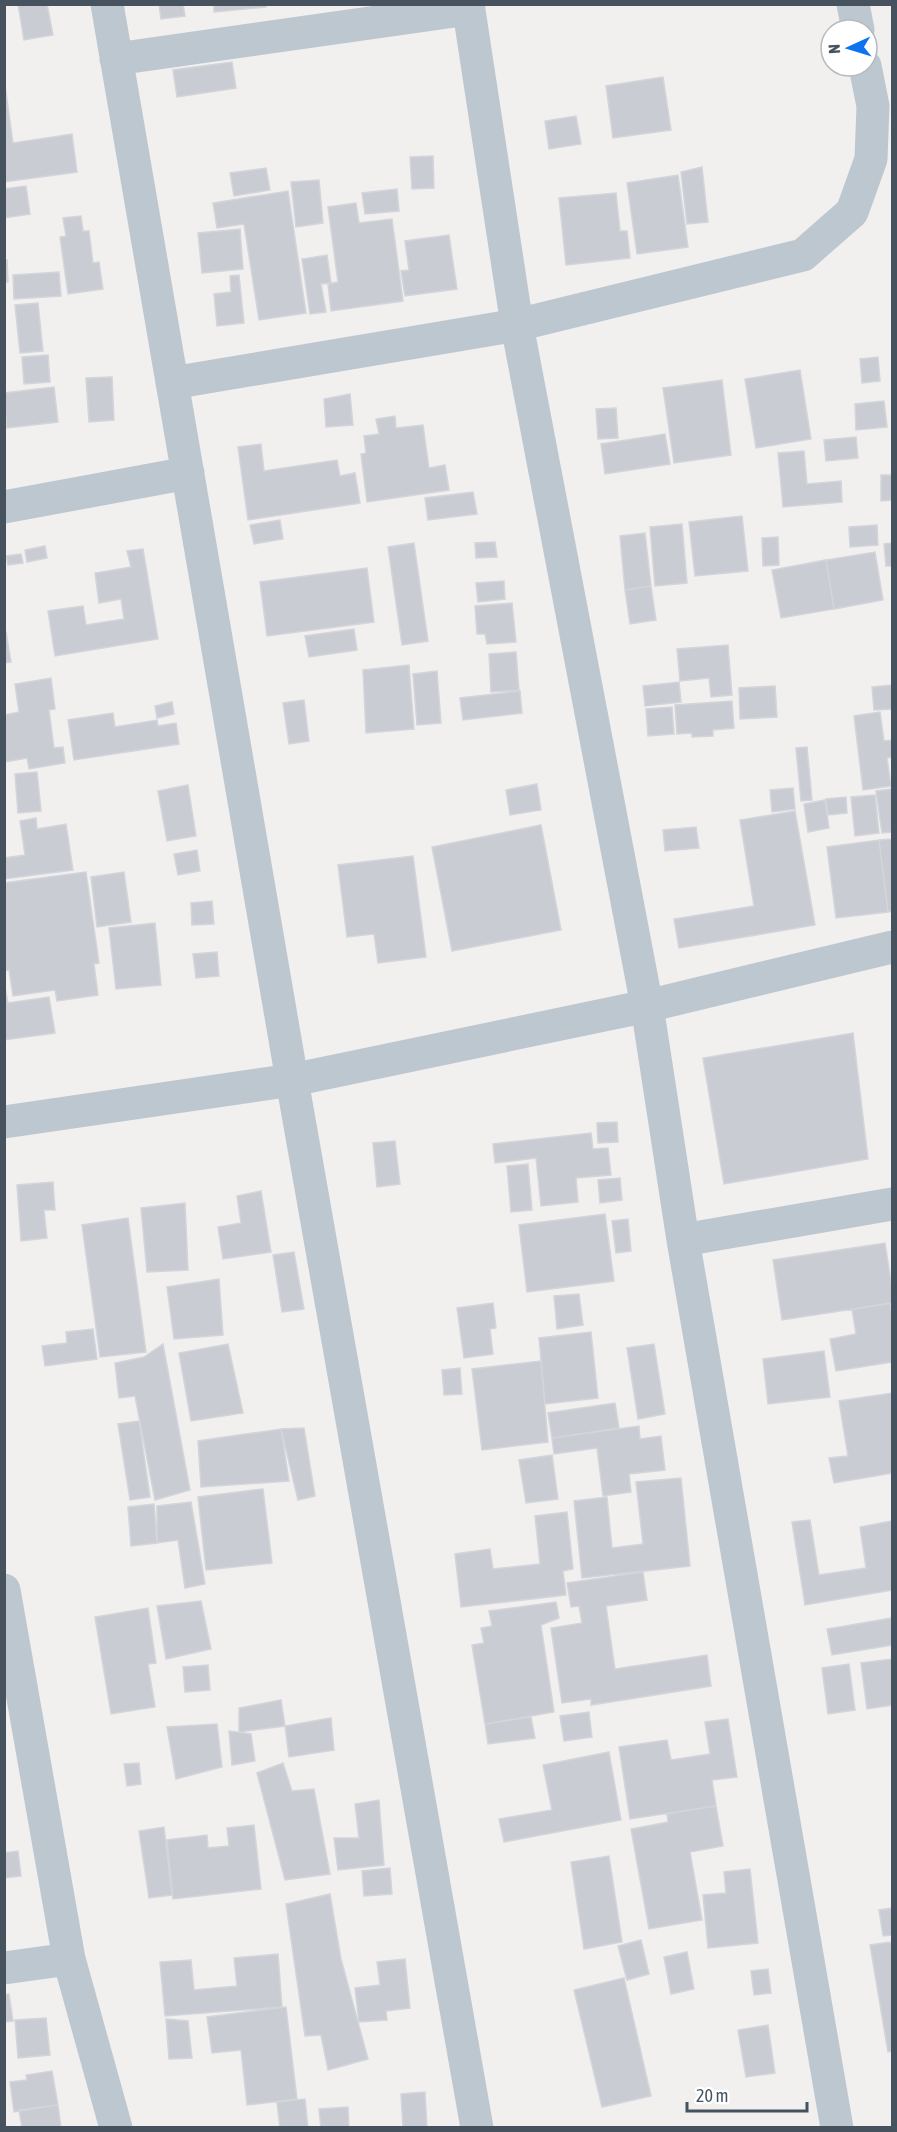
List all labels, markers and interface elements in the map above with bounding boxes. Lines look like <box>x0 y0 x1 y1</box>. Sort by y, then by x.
north arrow <box>819 18 879 78</box>
text: N <box>825 44 843 54</box>
scale bar <box>687 2075 807 2113</box>
text: 20 m <box>696 2085 728 2106</box>

